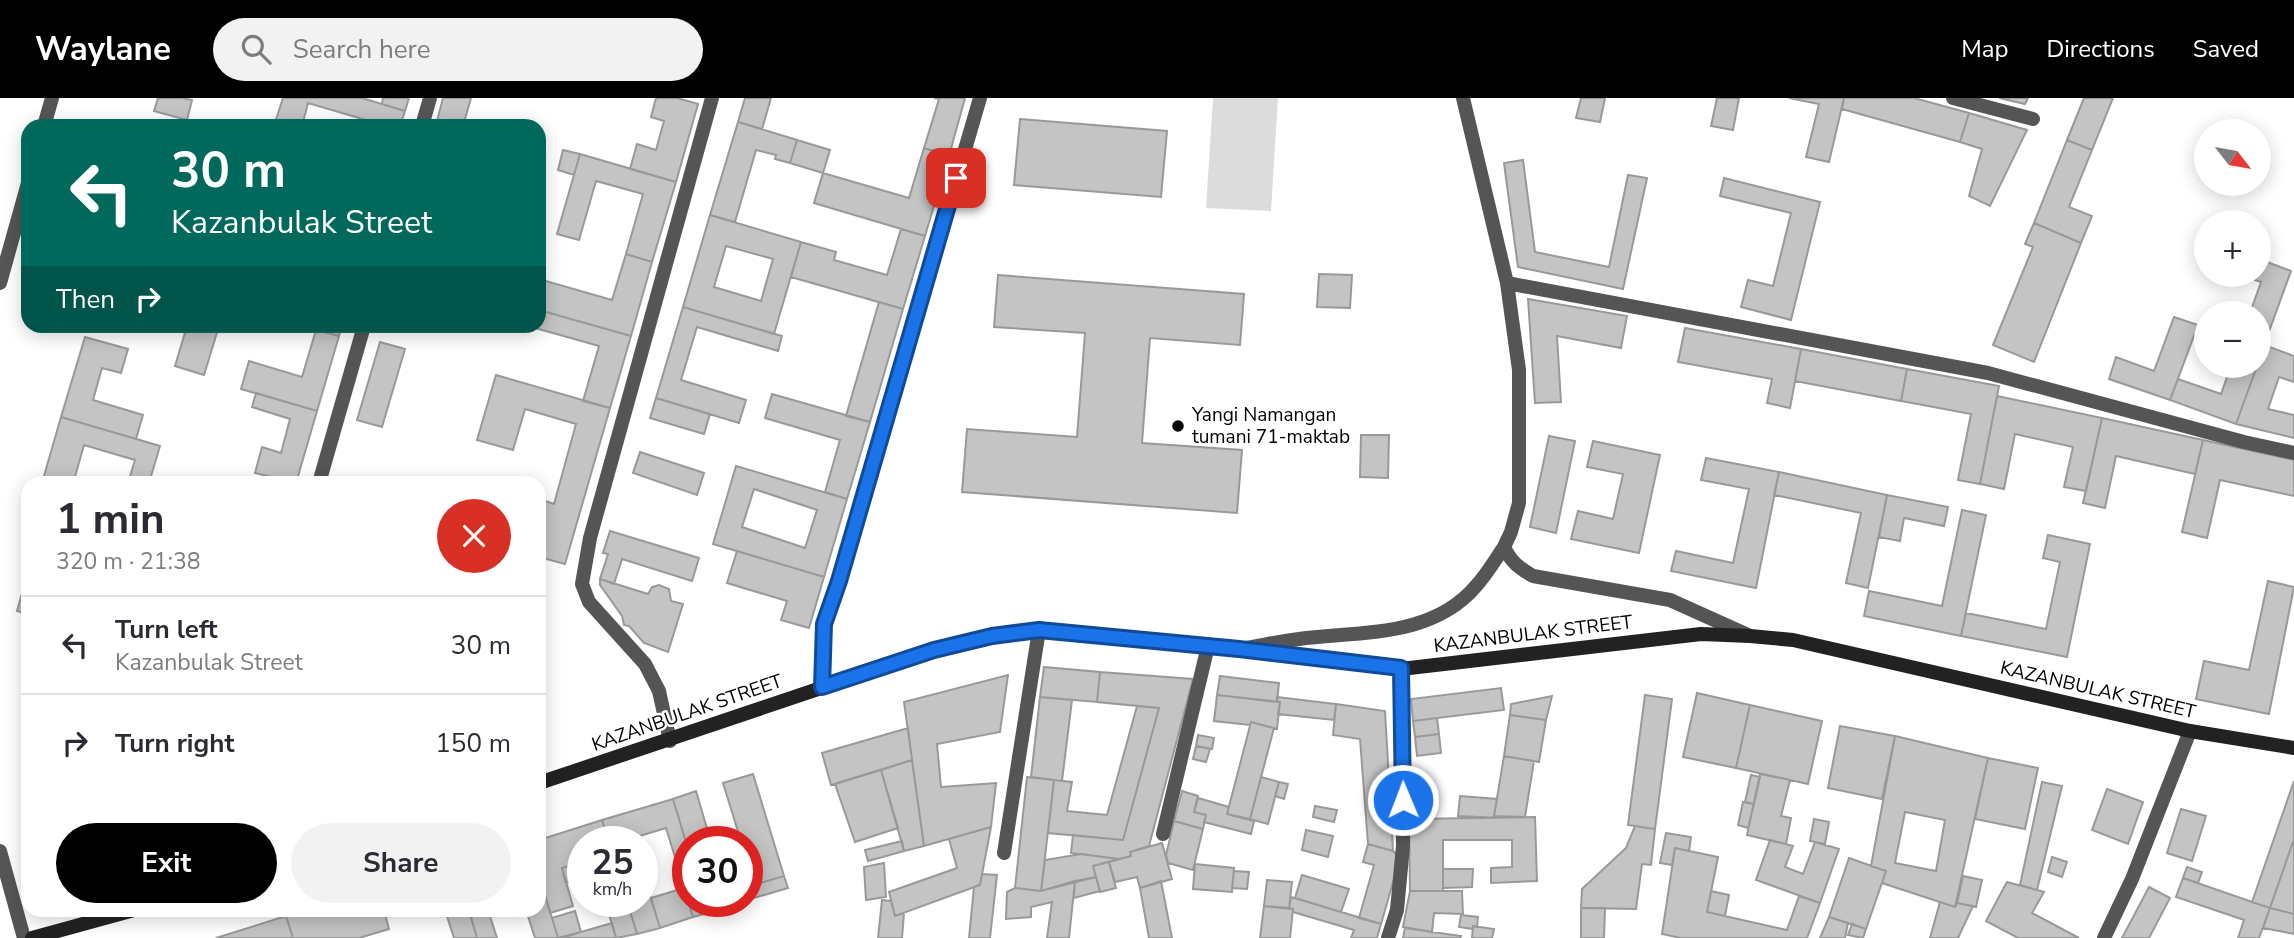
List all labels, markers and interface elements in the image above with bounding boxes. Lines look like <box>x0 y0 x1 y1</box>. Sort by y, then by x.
search box <box>213 18 703 81</box>
text: Waylane <box>35 27 171 72</box>
icon: search <box>237 30 275 68</box>
text: Search here <box>293 32 431 67</box>
text: Map <box>1961 33 2008 65</box>
text: Directions <box>2046 33 2155 65</box>
text: Saved <box>2193 33 2259 65</box>
north arrow <box>2194 119 2272 196</box>
map controls <box>2194 119 2271 378</box>
text: 30 m <box>171 137 286 204</box>
icon: left <box>56 147 147 238</box>
pin <box>926 148 986 208</box>
icon: arrive <box>937 159 975 197</box>
text: Kazanbulak Street <box>171 201 432 244</box>
button: + <box>2194 210 2271 287</box>
icon: right <box>129 280 167 318</box>
text: Then <box>56 282 115 317</box>
button: − <box>2194 301 2271 378</box>
place label: Yangi Namangan tumani 71-maktab <box>1191 402 1350 450</box>
marker: Yangi Namangan tumani 71-maktab <box>1170 418 1186 434</box>
text: 1 min <box>56 491 165 548</box>
button: close <box>437 499 511 573</box>
text: 320 m · 21:38 <box>56 546 201 577</box>
street label: KAZANBULAK STREET <box>1432 609 1634 659</box>
text: Turn left <box>115 612 218 647</box>
icon: left <box>56 626 94 664</box>
text: 30 m <box>451 628 511 663</box>
text: Kazanbulak Street <box>115 647 303 678</box>
street label: KAZANBULAK STREET <box>1998 655 2199 725</box>
street label: KAZANBULAK STREET <box>588 668 786 758</box>
icon: right <box>56 724 94 762</box>
text: Turn right <box>115 726 234 761</box>
text: 150 m <box>435 726 511 761</box>
position arrow <box>1366 763 1440 837</box>
button: Exit <box>56 823 277 903</box>
button: Share <box>291 823 511 903</box>
speed limit sign: 30 <box>672 826 763 917</box>
text: 25 <box>591 839 634 886</box>
text: km/h <box>593 877 632 901</box>

